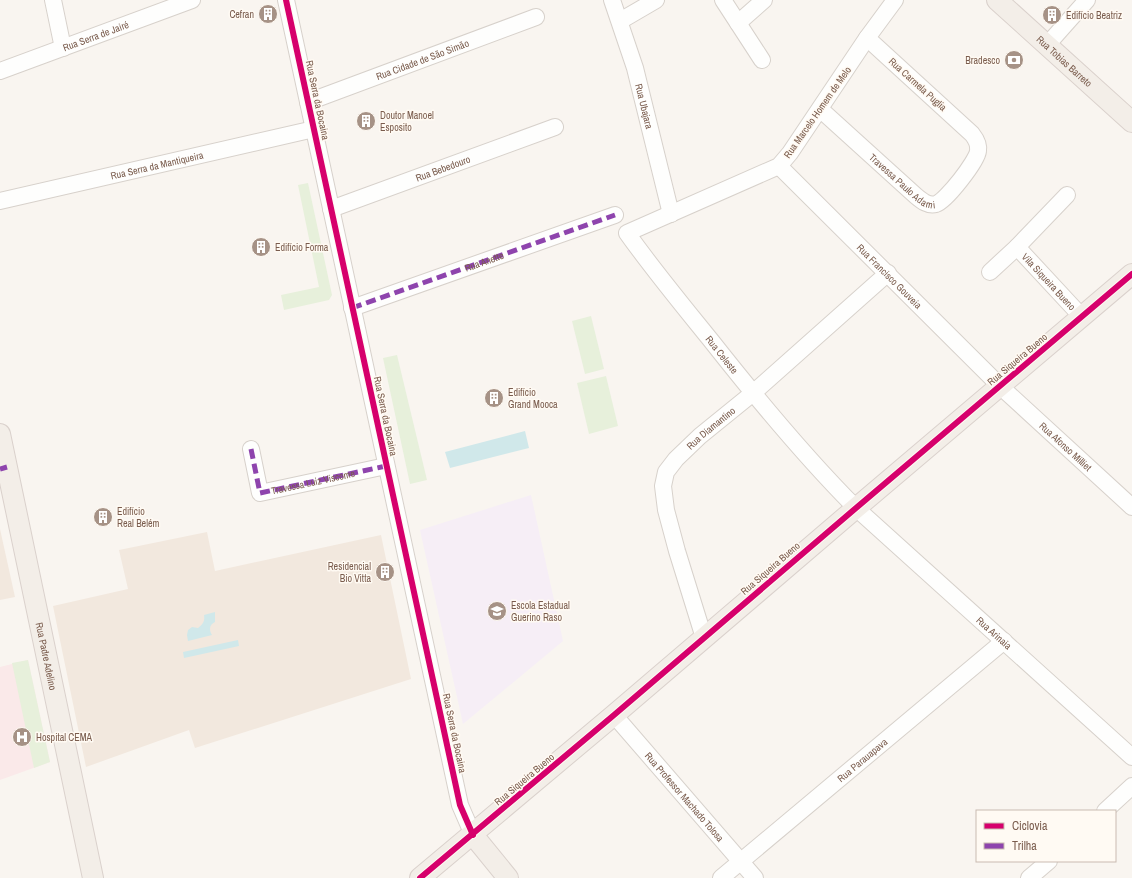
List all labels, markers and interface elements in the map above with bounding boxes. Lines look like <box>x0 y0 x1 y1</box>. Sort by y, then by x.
building icon: Cefran <box>257 3 279 25</box>
building icon: Edifício Beatriz <box>1041 4 1063 26</box>
place label: Cefran <box>229 8 254 21</box>
place label: Edifício Beatriz <box>1066 9 1122 22</box>
street label: Rua Serra de Jairé <box>61 18 131 54</box>
street label: Rua Tobias Barreto <box>1034 33 1095 90</box>
street label: Rua Cidade de São Simão <box>374 36 471 83</box>
bank icon: Bradesco <box>1003 49 1025 71</box>
place label: Bradesco <box>965 54 1000 67</box>
street label: Rua Carmela Puglia <box>886 55 950 114</box>
street label: Rua Serra da Bocaina <box>303 59 332 142</box>
street label: Rua Marcelo Homem de Melo <box>781 64 854 161</box>
street label: Rua Ubajara <box>632 82 656 131</box>
place label: Doutor Manoel Esposito <box>380 109 434 134</box>
building icon: Doutor Manoel Esposito <box>355 110 377 132</box>
street label: Rua Serra da Mantiqueira <box>109 148 205 182</box>
street label: Travessa Paulo Adami <box>866 151 936 212</box>
street label: Rua Bebedouro <box>414 152 473 185</box>
building icon: Edifício Forma <box>250 236 272 258</box>
place label: Edifício Forma <box>275 241 329 254</box>
street label: Rua Francisco Gouveia <box>854 241 925 312</box>
street label: Rua Anette <box>463 249 506 275</box>
street label: Vila Siqueira Bueno <box>1019 250 1079 313</box>
street label: Rua Siqueira Bueno <box>985 330 1050 388</box>
street label: Rua Celeste <box>703 333 741 377</box>
street label: Rua Serra da Bocaina <box>371 375 400 458</box>
place label: Edifício Grand Mooca <box>508 386 558 411</box>
building icon: Edifício Grand Mooca <box>483 387 505 409</box>
street label: Rua Diamantino <box>684 404 738 453</box>
street label: Rua Afonso Milliet <box>1036 419 1095 474</box>
street label: Travessa Luiz Viscome <box>270 467 357 497</box>
place label: Edifício Real Belém <box>117 505 160 530</box>
building icon: Edifício Real Belém <box>92 506 114 528</box>
street label: Rua Siqueira Bueno <box>738 539 803 598</box>
place label: Residencial Bio Vitta <box>328 560 371 585</box>
building icon: Residencial Bio Vitta <box>374 561 396 583</box>
place label: Escola Estadual Guerino Raso <box>511 599 570 624</box>
school or university icon: Escola Estadual Guerino Raso <box>486 600 508 622</box>
street label: Rua Arinaia <box>973 614 1015 653</box>
street label: Rua Padre Adelino <box>33 621 60 692</box>
street label: Rua Serra da Bocaina <box>440 692 469 775</box>
hospital icon: Hospital CEMA <box>11 726 33 748</box>
place label: Hospital CEMA <box>36 731 93 744</box>
street label: Rua Parauapava <box>835 735 891 785</box>
street label: Rua Professor Machado Tolosa <box>642 749 727 845</box>
street label: Rua Siqueira Bueno <box>492 750 557 808</box>
legend <box>976 810 1116 862</box>
text: Ciclovia <box>1012 818 1048 834</box>
text: Trilha <box>1012 838 1037 854</box>

